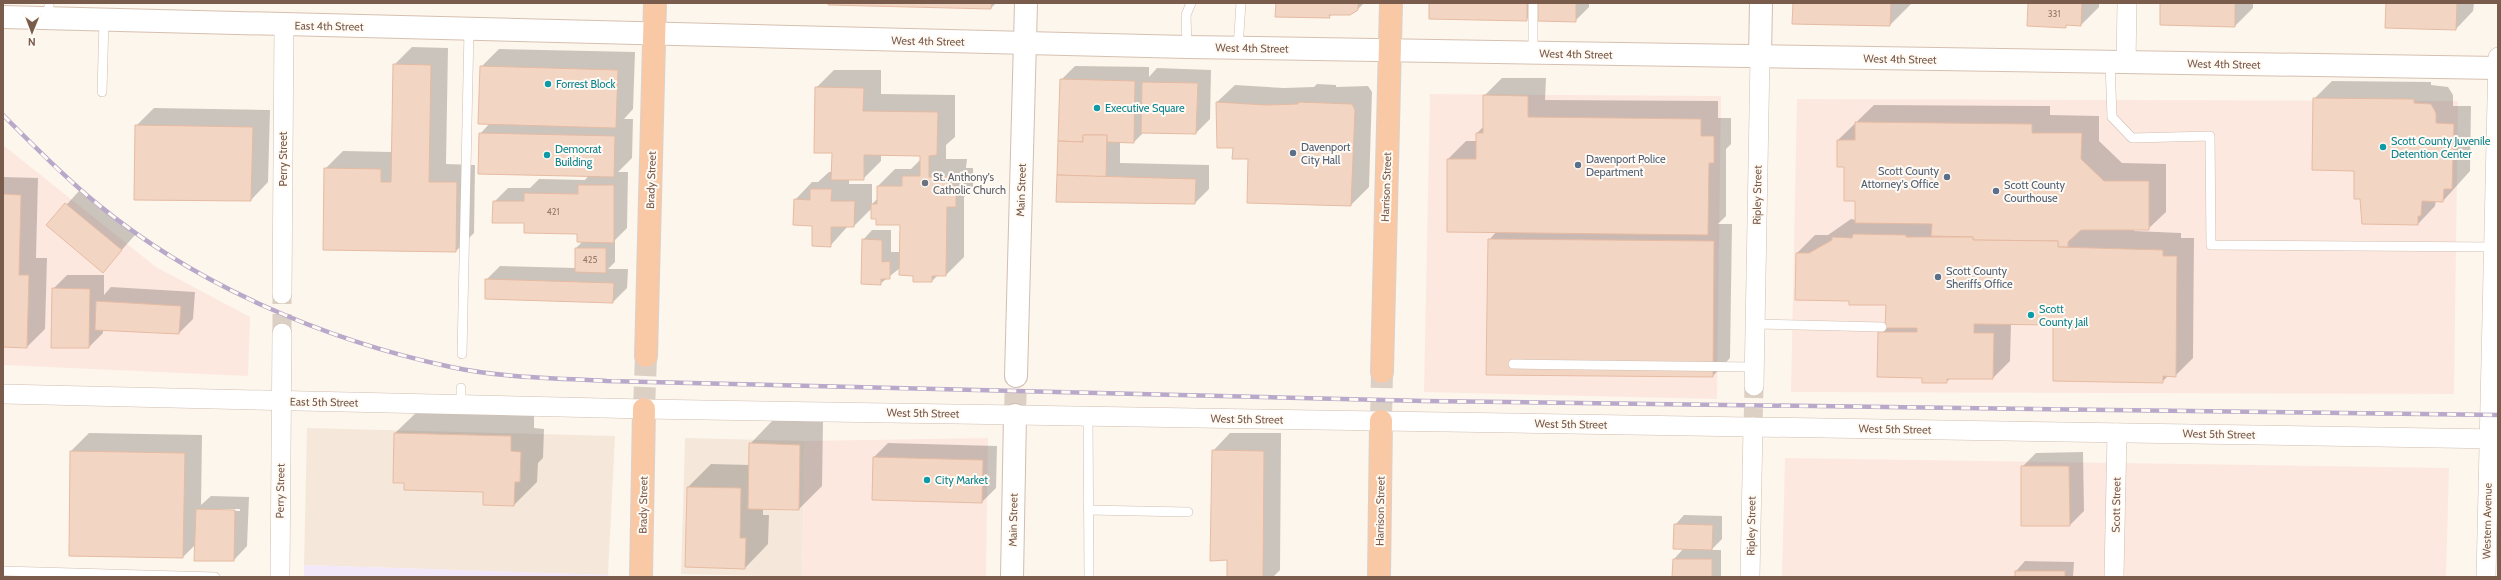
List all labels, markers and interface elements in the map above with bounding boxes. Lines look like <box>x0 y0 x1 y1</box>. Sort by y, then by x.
house number: 331 <box>2048 8 2060 19</box>
north arrow <box>12 12 52 52</box>
street label: East 4th Street <box>294 18 364 34</box>
street label: West 4th Street <box>891 33 965 49</box>
text: N <box>28 35 36 49</box>
street label: West 4th Street <box>1215 40 1289 56</box>
street label: West 4th Street <box>1539 46 1613 62</box>
street label: West 4th Street <box>1863 51 1937 67</box>
street label: West 4th Street <box>2187 56 2261 72</box>
place label: Forrest Block <box>556 77 616 91</box>
marker: Forrest Block <box>543 79 553 89</box>
place label: Executive Square <box>1105 101 1185 115</box>
marker: Executive Square <box>1092 103 1102 113</box>
street label: Perry Street <box>276 131 290 187</box>
place label: Scott County Juvenile Detention Center <box>2391 134 2491 161</box>
place label: Davenport City Hall <box>1301 140 1351 167</box>
place label: Democrat Building <box>555 142 602 169</box>
marker: Scott County Juvenile Detention Center <box>2378 142 2388 152</box>
marker: Davenport City Hall <box>1288 148 1298 158</box>
marker: Democrat Building <box>542 150 552 160</box>
street label: Brady Street <box>643 151 659 209</box>
street label: Harrison Street <box>1378 152 1394 222</box>
place label: Davenport Police Department <box>1586 152 1666 179</box>
marker: Davenport Police Department <box>1573 160 1583 170</box>
street label: Main Street <box>1013 163 1029 217</box>
place label: Scott County Attorney's Office <box>1861 164 1939 191</box>
street label: Ripley Street <box>1749 165 1765 225</box>
place label: St. Anthony's Catholic Church <box>933 170 1006 197</box>
marker: Scott County Attorney's Office <box>1942 172 1952 182</box>
marker: St. Anthony's Catholic Church <box>920 178 930 188</box>
place label: Scott County Courthouse <box>2004 178 2065 205</box>
marker: Scott County Courthouse <box>1991 186 2001 196</box>
house number: 421 <box>547 206 559 217</box>
house number: 425 <box>583 254 598 265</box>
place label: Scott County Sheriffs Office <box>1946 264 2013 291</box>
marker: Scott County Sheriffs Office <box>1933 272 1943 282</box>
place label: Scott County Jail <box>2039 302 2089 329</box>
marker: Scott County Jail <box>2026 310 2036 320</box>
street label: East 5th Street <box>290 394 359 410</box>
street label: West 5th Street <box>887 405 960 421</box>
street label: West 5th Street <box>1211 411 1284 427</box>
street label: West 5th Street <box>1535 416 1608 432</box>
street label: West 5th Street <box>1859 421 1932 437</box>
street label: West 5th Street <box>2183 426 2256 442</box>
street label: Perry Street <box>273 463 287 519</box>
place label: City Market <box>935 473 988 487</box>
marker: City Market <box>922 475 932 485</box>
street label: Brady Street <box>635 476 651 534</box>
street label: Harrison Street <box>1372 476 1388 546</box>
street label: Scott Street <box>2109 477 2123 533</box>
street label: Western Avenue <box>2479 482 2495 559</box>
street label: Main Street <box>1006 493 1020 547</box>
street label: Ripley Street <box>1743 496 1759 556</box>

